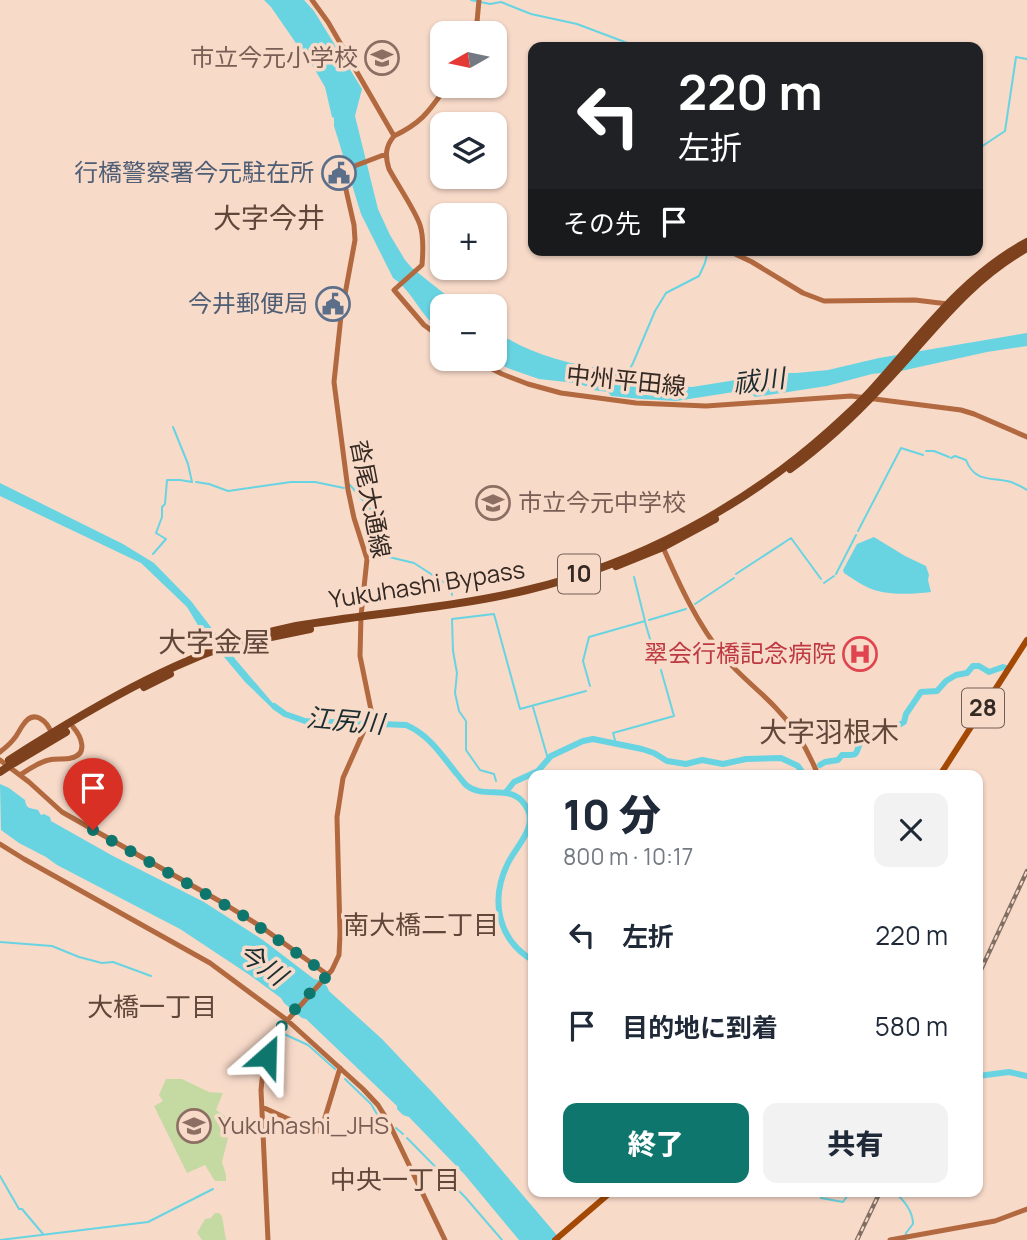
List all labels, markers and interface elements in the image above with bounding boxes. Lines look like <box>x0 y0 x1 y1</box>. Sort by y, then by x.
north arrow <box>430 21 508 98</box>
map controls <box>430 21 507 371</box>
school or university icon: 市立今元小学校 <box>363 39 401 77</box>
place label: 市立今元小学校 <box>190 40 358 73</box>
text: 220 m <box>678 58 822 125</box>
icon: left <box>563 70 654 161</box>
button: layers <box>430 112 507 189</box>
text: 左折 <box>678 125 742 169</box>
public building icon: 行橋警察署今元駐在所 <box>320 154 358 192</box>
place label: 行橋警察署今元駐在所 <box>74 155 314 188</box>
district label: 大字今井 <box>213 198 325 236</box>
button: + <box>430 203 507 280</box>
icon: arrive <box>655 203 693 241</box>
text: その先 <box>563 205 641 241</box>
public building icon: 今井郵便局 <box>314 285 352 323</box>
place label: 今井郵便局 <box>188 286 308 319</box>
button: − <box>430 294 507 371</box>
street label: 中州平田線 <box>565 357 688 402</box>
water label: 祓川 <box>731 359 790 401</box>
street label: 沓尾大通線 <box>344 437 399 561</box>
school or university icon: 市立今元中学校 <box>474 484 512 522</box>
place label: 市立今元中学校 <box>518 485 686 518</box>
street label: Yukuhashi Bypass <box>327 552 527 615</box>
road number: 10 <box>558 554 600 594</box>
district label: 大字金屋 <box>158 622 270 660</box>
hospital icon: 翠会行橋記念病院 <box>841 635 879 673</box>
place label: 翠会行橋記念病院 <box>644 636 836 669</box>
road number: 28 <box>962 688 1004 728</box>
water label: 江尻川 <box>305 699 388 742</box>
district label: 大字羽根木 <box>759 712 899 750</box>
pin <box>63 758 123 830</box>
icon: arrive <box>74 769 112 807</box>
text: 10 分 <box>563 785 661 843</box>
button: close <box>874 793 948 867</box>
text: 800 m · 10:17 <box>563 840 693 872</box>
district label: 南大橋二丁目 <box>343 906 499 942</box>
icon: left <box>563 916 601 954</box>
text: 220 m <box>875 917 948 953</box>
text: 左折 <box>622 918 674 954</box>
water label: 今川 <box>231 933 297 995</box>
district label: 大橋一丁目 <box>87 988 217 1024</box>
icon: arrive <box>563 1007 601 1045</box>
text: 580 m <box>875 1008 948 1044</box>
text: 目的地に到着 <box>622 1009 778 1045</box>
position arrow <box>230 1019 304 1093</box>
button: 終了 <box>563 1103 749 1183</box>
button: 共有 <box>763 1103 948 1183</box>
school or university icon: Yukuhashi_JHS <box>175 1107 213 1145</box>
place label: Yukuhashi_JHS <box>218 1108 389 1141</box>
district label: 中央一丁目 <box>330 1161 460 1197</box>

